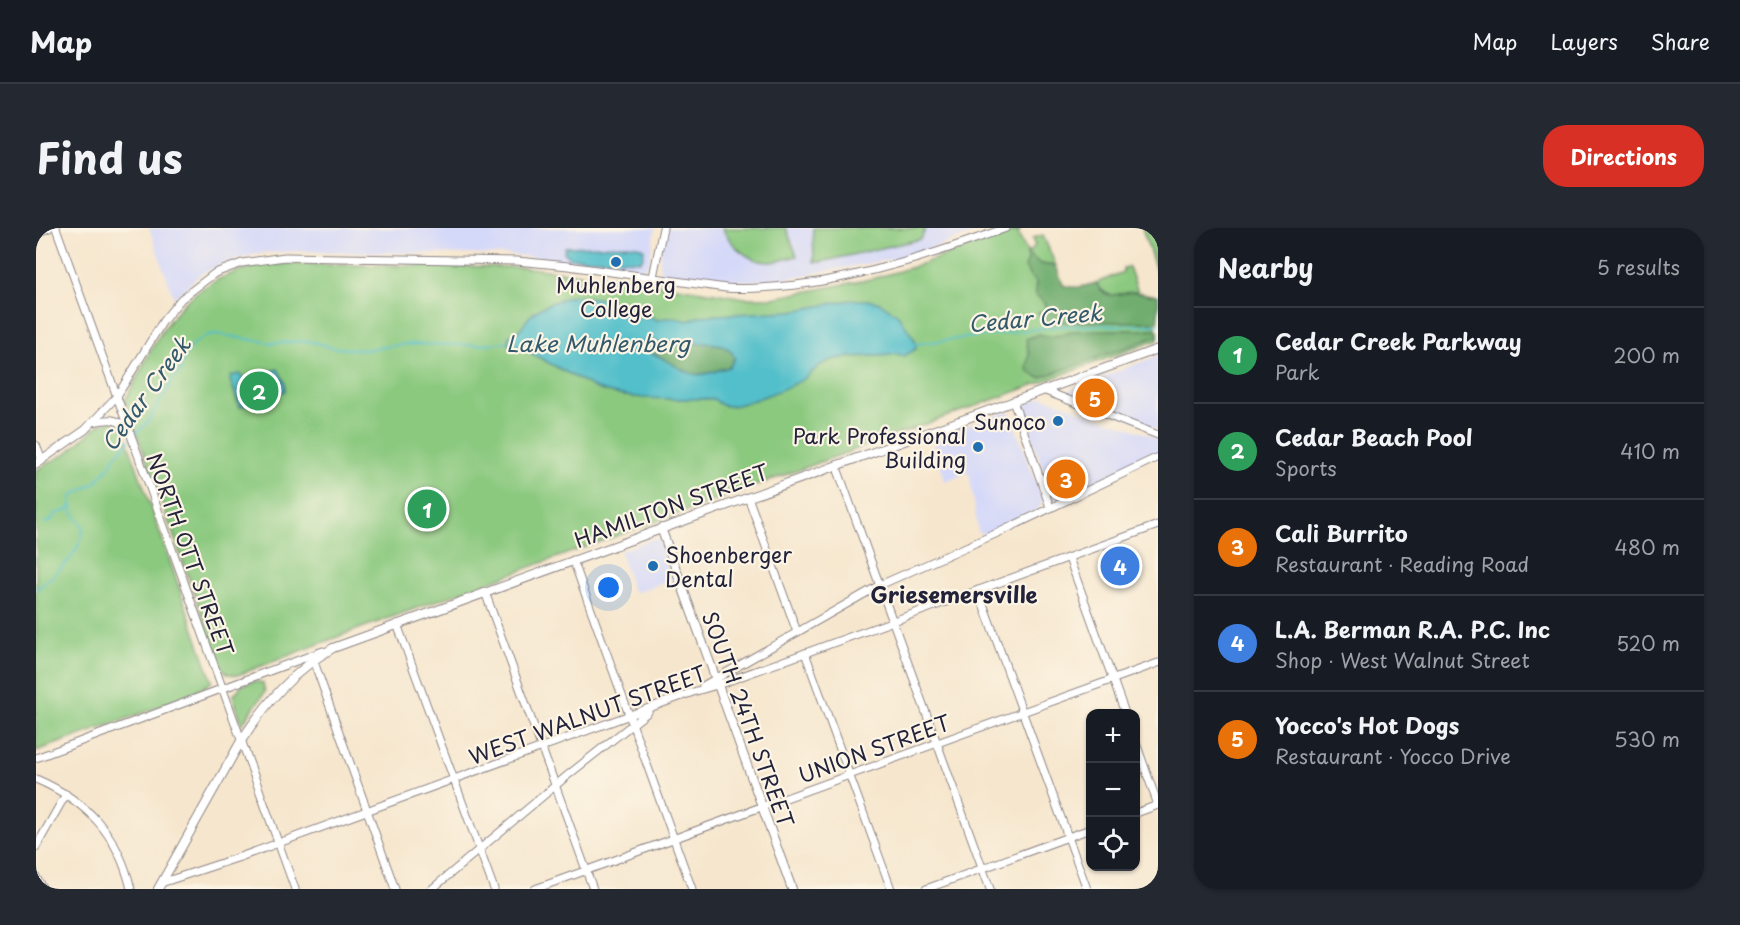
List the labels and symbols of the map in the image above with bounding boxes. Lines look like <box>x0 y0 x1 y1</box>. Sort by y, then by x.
marker: Muhlenberg College <box>609 255 623 269</box>
place label: Muhlenberg College <box>556 268 676 324</box>
water label: Cedar Creek <box>967 295 1105 339</box>
water label: Lake Muhlenberg <box>506 326 691 359</box>
water label: Cedar Creek <box>92 328 199 457</box>
pin: 2 <box>240 368 278 414</box>
pin: 5 <box>1076 376 1114 420</box>
place label: Sunoco <box>974 405 1046 437</box>
marker: Sunoco <box>1051 414 1065 428</box>
place label: Park Professional Building <box>793 419 966 475</box>
marker: Park Professional Building <box>971 440 985 454</box>
street label: NORTH OTT STREET <box>139 448 243 660</box>
street label: HAMILTON STREET <box>569 455 773 555</box>
pin: 3 <box>1046 456 1086 502</box>
pin: 1 <box>408 486 446 532</box>
place label: Shoenberger Dental <box>665 538 792 594</box>
pin: 4 <box>1100 544 1140 588</box>
marker: Shoenberger Dental <box>646 559 660 573</box>
your location <box>594 573 623 602</box>
district label: Griesemersville <box>870 577 1038 610</box>
street label: SOUTH 24TH STREET <box>695 607 803 832</box>
street label: WEST WALNUT STREET <box>464 656 710 772</box>
street label: UNION STREET <box>794 705 955 790</box>

